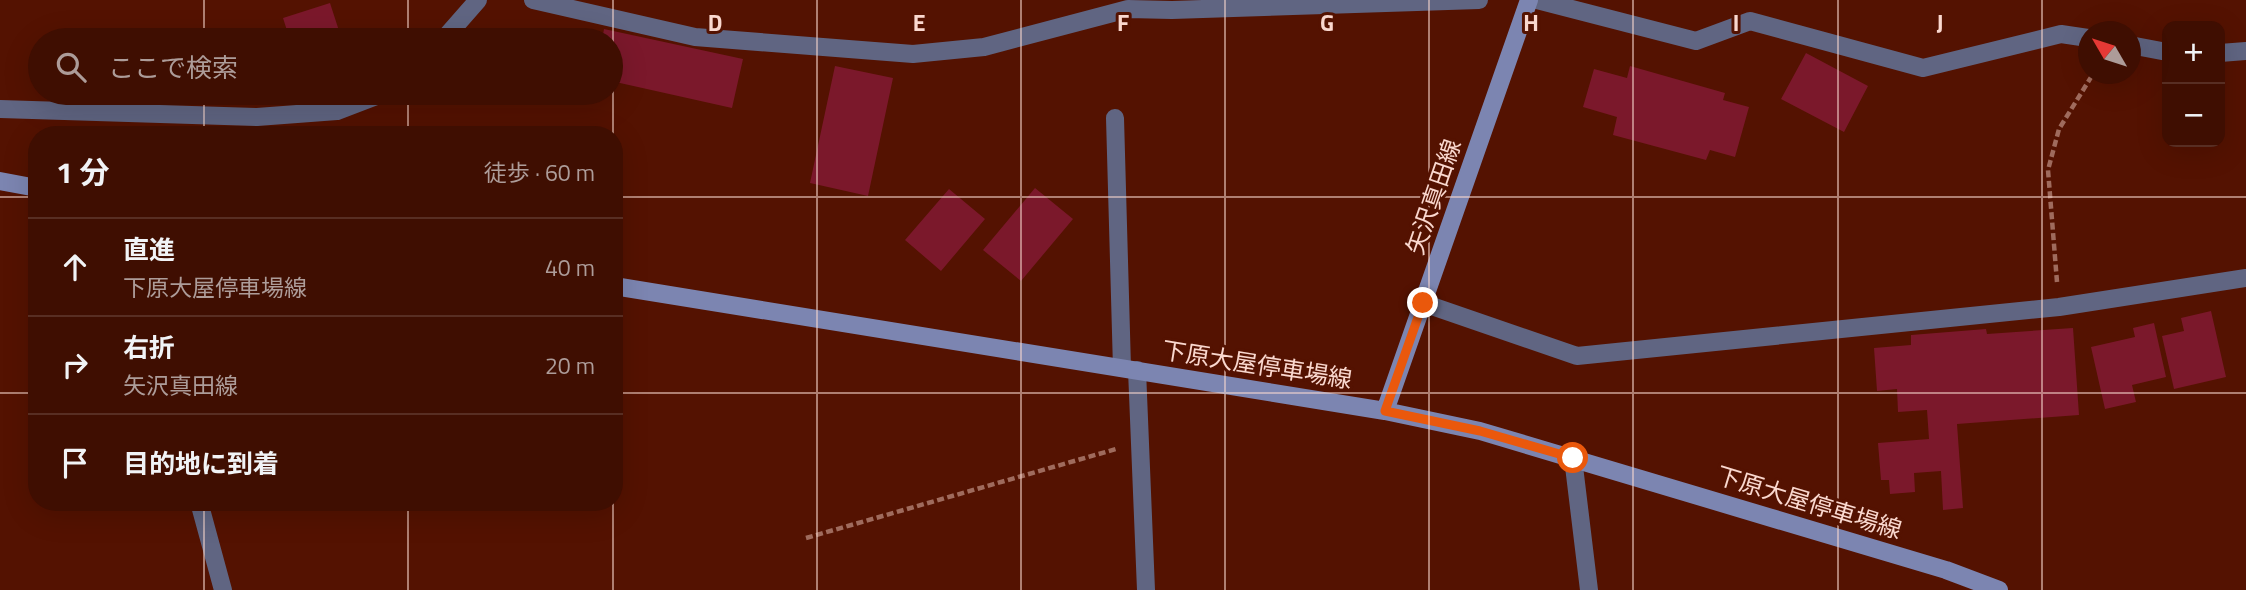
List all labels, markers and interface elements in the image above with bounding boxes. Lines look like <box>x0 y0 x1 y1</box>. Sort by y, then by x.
text: D <box>708 5 722 40</box>
text: E <box>913 5 925 40</box>
text: F <box>1117 5 1129 40</box>
text: G <box>1320 5 1334 40</box>
text: H <box>1523 5 1539 40</box>
text: I <box>1733 5 1739 40</box>
text: J <box>1937 5 1943 40</box>
north arrow <box>2078 21 2141 84</box>
map controls <box>2162 21 2225 147</box>
button: + <box>2162 21 2225 84</box>
search box <box>28 28 623 105</box>
icon: search <box>52 48 90 86</box>
text: ここで検索 <box>108 48 238 87</box>
button: − <box>2162 84 2225 147</box>
street label: 矢沢真田線 <box>1397 134 1470 259</box>
text: 1 分 <box>56 149 109 195</box>
text: 徒歩 · 60 m <box>484 155 595 190</box>
text: 直進 <box>123 230 175 269</box>
icon: ahead <box>56 248 94 286</box>
text: 40 m <box>545 250 595 285</box>
text: 下原大屋停車場線 <box>123 270 307 305</box>
route end <box>1407 287 1438 318</box>
text: 右折 <box>123 328 175 367</box>
street label: 下原大屋停車場線 <box>1160 331 1355 397</box>
icon: right <box>56 346 94 384</box>
text: 20 m <box>545 348 595 383</box>
text: 矢沢真田線 <box>123 368 238 403</box>
route start <box>1557 442 1588 473</box>
icon: arrive <box>56 444 94 482</box>
text: 目的地に到着 <box>123 444 279 483</box>
street label: 下原大屋停車場線 <box>1712 457 1906 547</box>

